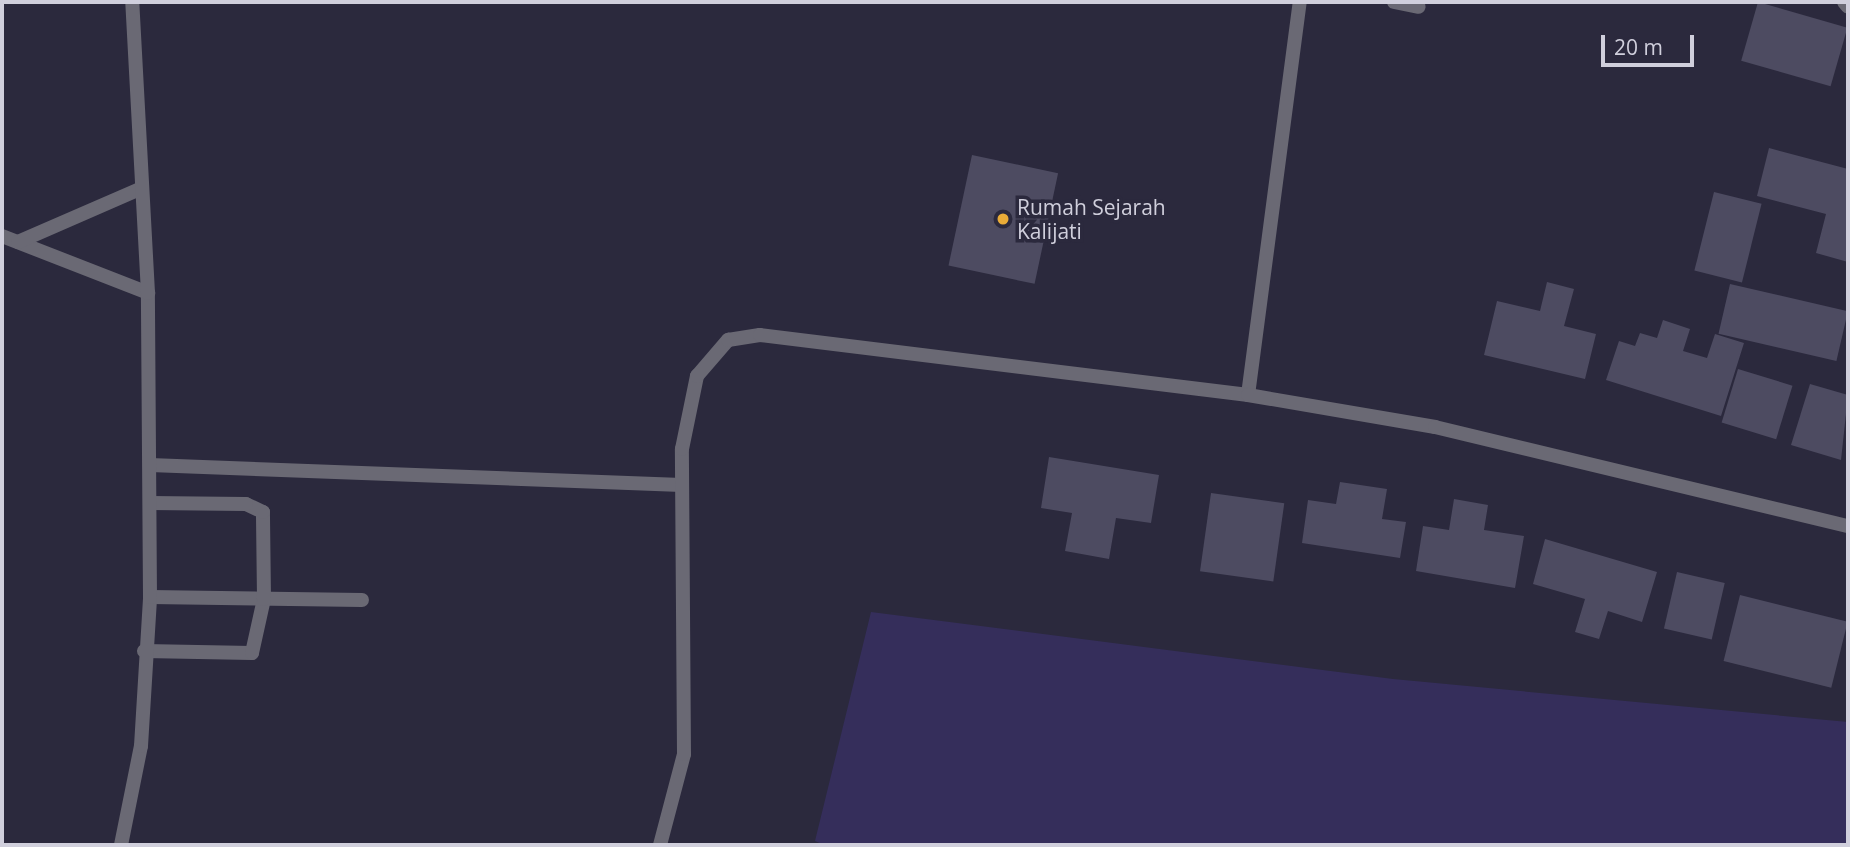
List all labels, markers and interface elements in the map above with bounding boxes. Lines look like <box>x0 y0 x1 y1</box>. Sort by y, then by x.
scale bar <box>1605 21 1698 65</box>
text: 20 m <box>1614 33 1663 61</box>
place label: Rumah Sejarah Kalijati <box>1017 194 1166 244</box>
marker: Rumah Sejarah Kalijati <box>995 211 1011 227</box>

